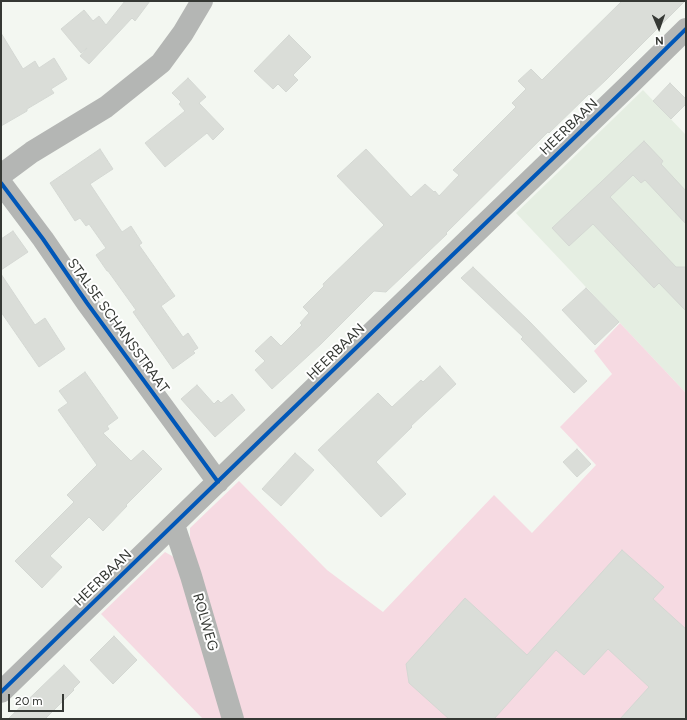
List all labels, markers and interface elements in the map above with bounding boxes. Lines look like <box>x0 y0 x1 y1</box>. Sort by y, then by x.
north arrow <box>639 8 679 48</box>
text: N <box>655 34 664 47</box>
street label: HEERBAAN <box>536 95 602 159</box>
street label: STALSE SCHANSSTRAAT <box>64 255 172 397</box>
street label: HEERBAAN <box>303 320 369 384</box>
street label: HEERBAAN <box>70 546 136 610</box>
street label: ROLWEG <box>189 591 221 653</box>
scale bar <box>10 686 66 712</box>
text: 20 m <box>15 694 43 708</box>

